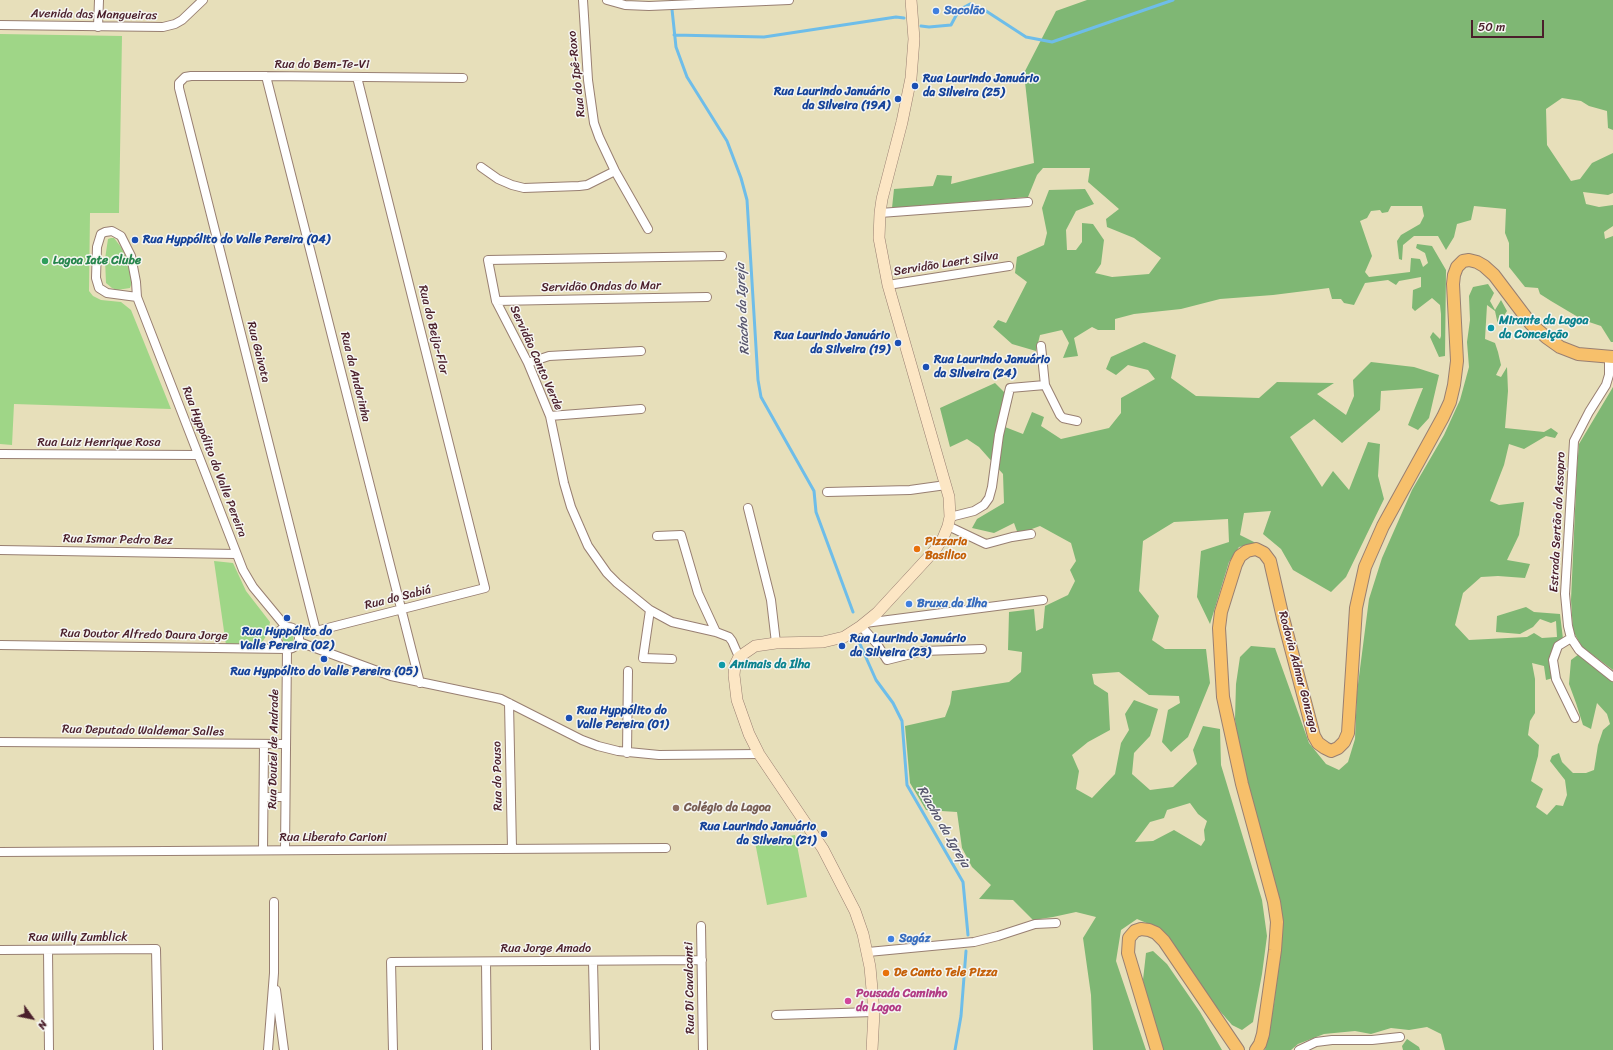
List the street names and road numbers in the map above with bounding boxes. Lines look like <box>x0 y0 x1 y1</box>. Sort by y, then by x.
street label: Avenida das Mangueiras <box>31 7 157 23</box>
street label: Rua do Ipê-Roxo <box>565 30 589 118</box>
street label: Rua do Bem-Te-Vi <box>275 58 369 72</box>
street label: Servidão Laert Silva <box>893 249 999 279</box>
street label: Servidão Ondas do Mar <box>541 279 661 295</box>
street label: Rua do Beija-Flor <box>415 284 451 376</box>
street label: Servidão Canto Verde <box>506 303 566 413</box>
street label: Rua Gaivota <box>243 320 273 384</box>
street label: Rua da Andorinha <box>337 331 373 423</box>
street label: Rua Hyppólito do Valle Pereira <box>179 385 249 539</box>
street label: Rua Luiz Henrique Rosa <box>38 436 160 450</box>
street label: Estrada Sertão do Assopro <box>1547 451 1569 593</box>
street label: Rua Ismar Pedro Bez <box>63 532 173 548</box>
street label: Rua do Sabiá <box>363 583 433 613</box>
street label: Rodovia Admar Gonzaga <box>1275 610 1321 734</box>
street label: Rua Doutor Alfredo Daura Jorge <box>60 626 228 644</box>
street label: Rua Doutel de Andrade <box>266 689 282 809</box>
street label: Rua Deputado Waldemar Salles <box>62 722 224 740</box>
street label: Rua do Pouso <box>490 741 506 811</box>
street label: Rua Liberato Carioni <box>280 831 386 845</box>
street label: Rua Willy Zumblick <box>28 931 128 945</box>
street label: Rua Jorge Amado <box>501 942 591 956</box>
street label: Rua Di Cavalcanti <box>682 942 698 1034</box>

